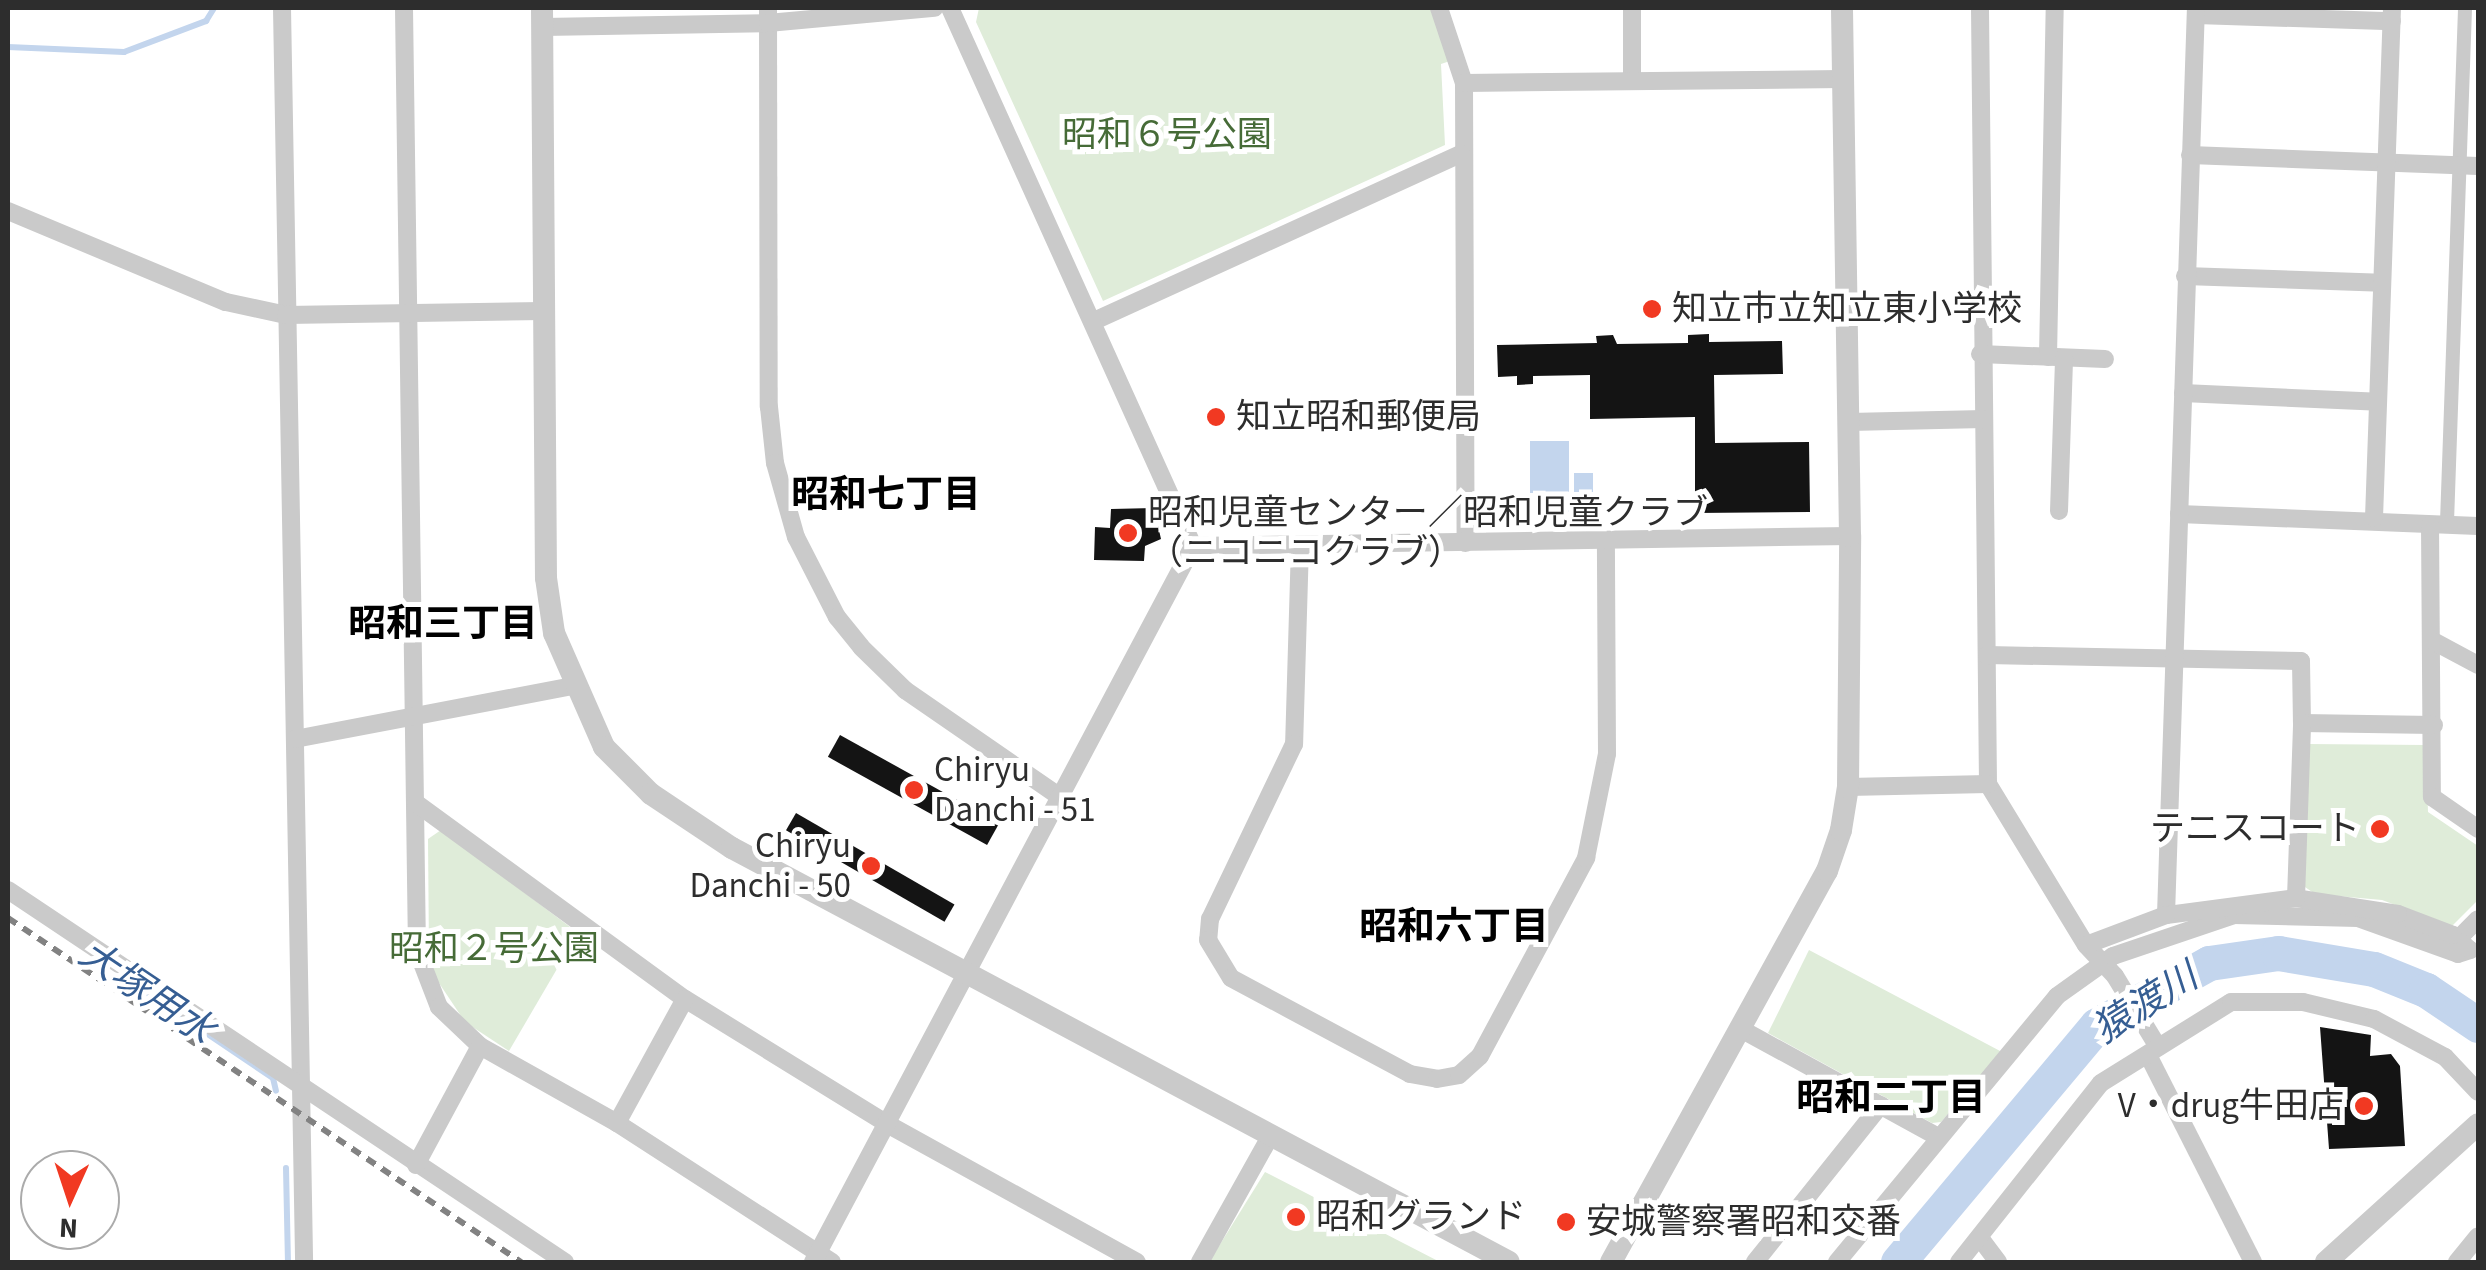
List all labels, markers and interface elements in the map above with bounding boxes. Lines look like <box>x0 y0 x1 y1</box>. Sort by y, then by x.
park label: 昭和６号公園 <box>1062 114 1272 156</box>
place label: 知立市立知立東小学校 <box>1672 288 2022 330</box>
marker: 知立市立知立東小学校 <box>1641 298 1663 320</box>
place label: 知立昭和郵便局 <box>1236 396 1481 438</box>
marker: 知立昭和郵便局 <box>1205 406 1227 428</box>
district label: 昭和七丁目 <box>791 473 981 519</box>
place label: 昭和児童センター／昭和児童クラブ （ニコニコクラブ） <box>1148 492 1708 574</box>
marker: 昭和児童センター／昭和児童クラブ （ニコニコクラブ） <box>1117 522 1139 544</box>
district label: 昭和三丁目 <box>348 602 538 648</box>
place label: Chiryu Danchi - 51 <box>934 749 1096 831</box>
marker: Chiryu Danchi - 51 <box>903 779 925 801</box>
place label: テニスコート <box>2150 808 2360 850</box>
marker: テニスコート <box>2369 818 2391 840</box>
place label: Chiryu Danchi - 50 <box>689 825 851 907</box>
marker: Chiryu Danchi - 50 <box>860 855 882 877</box>
district label: 昭和六丁目 <box>1359 905 1549 951</box>
park label: 昭和２号公園 <box>389 928 599 970</box>
water label: 大塚用水 <box>70 932 222 1054</box>
water label: 猿渡川 <box>2086 954 2206 1054</box>
district label: 昭和二丁目 <box>1796 1076 1986 1122</box>
place label: V・drug牛田店 <box>2118 1085 2344 1127</box>
marker: V・drug牛田店 <box>2353 1095 2375 1117</box>
north arrow <box>20 1150 120 1250</box>
place label: 昭和グランド <box>1316 1196 1526 1238</box>
place label: 安城警察署昭和交番 <box>1586 1201 1901 1243</box>
marker: 昭和グランド <box>1285 1206 1307 1228</box>
text: N <box>58 1208 79 1248</box>
marker: 安城警察署昭和交番 <box>1555 1211 1577 1233</box>

